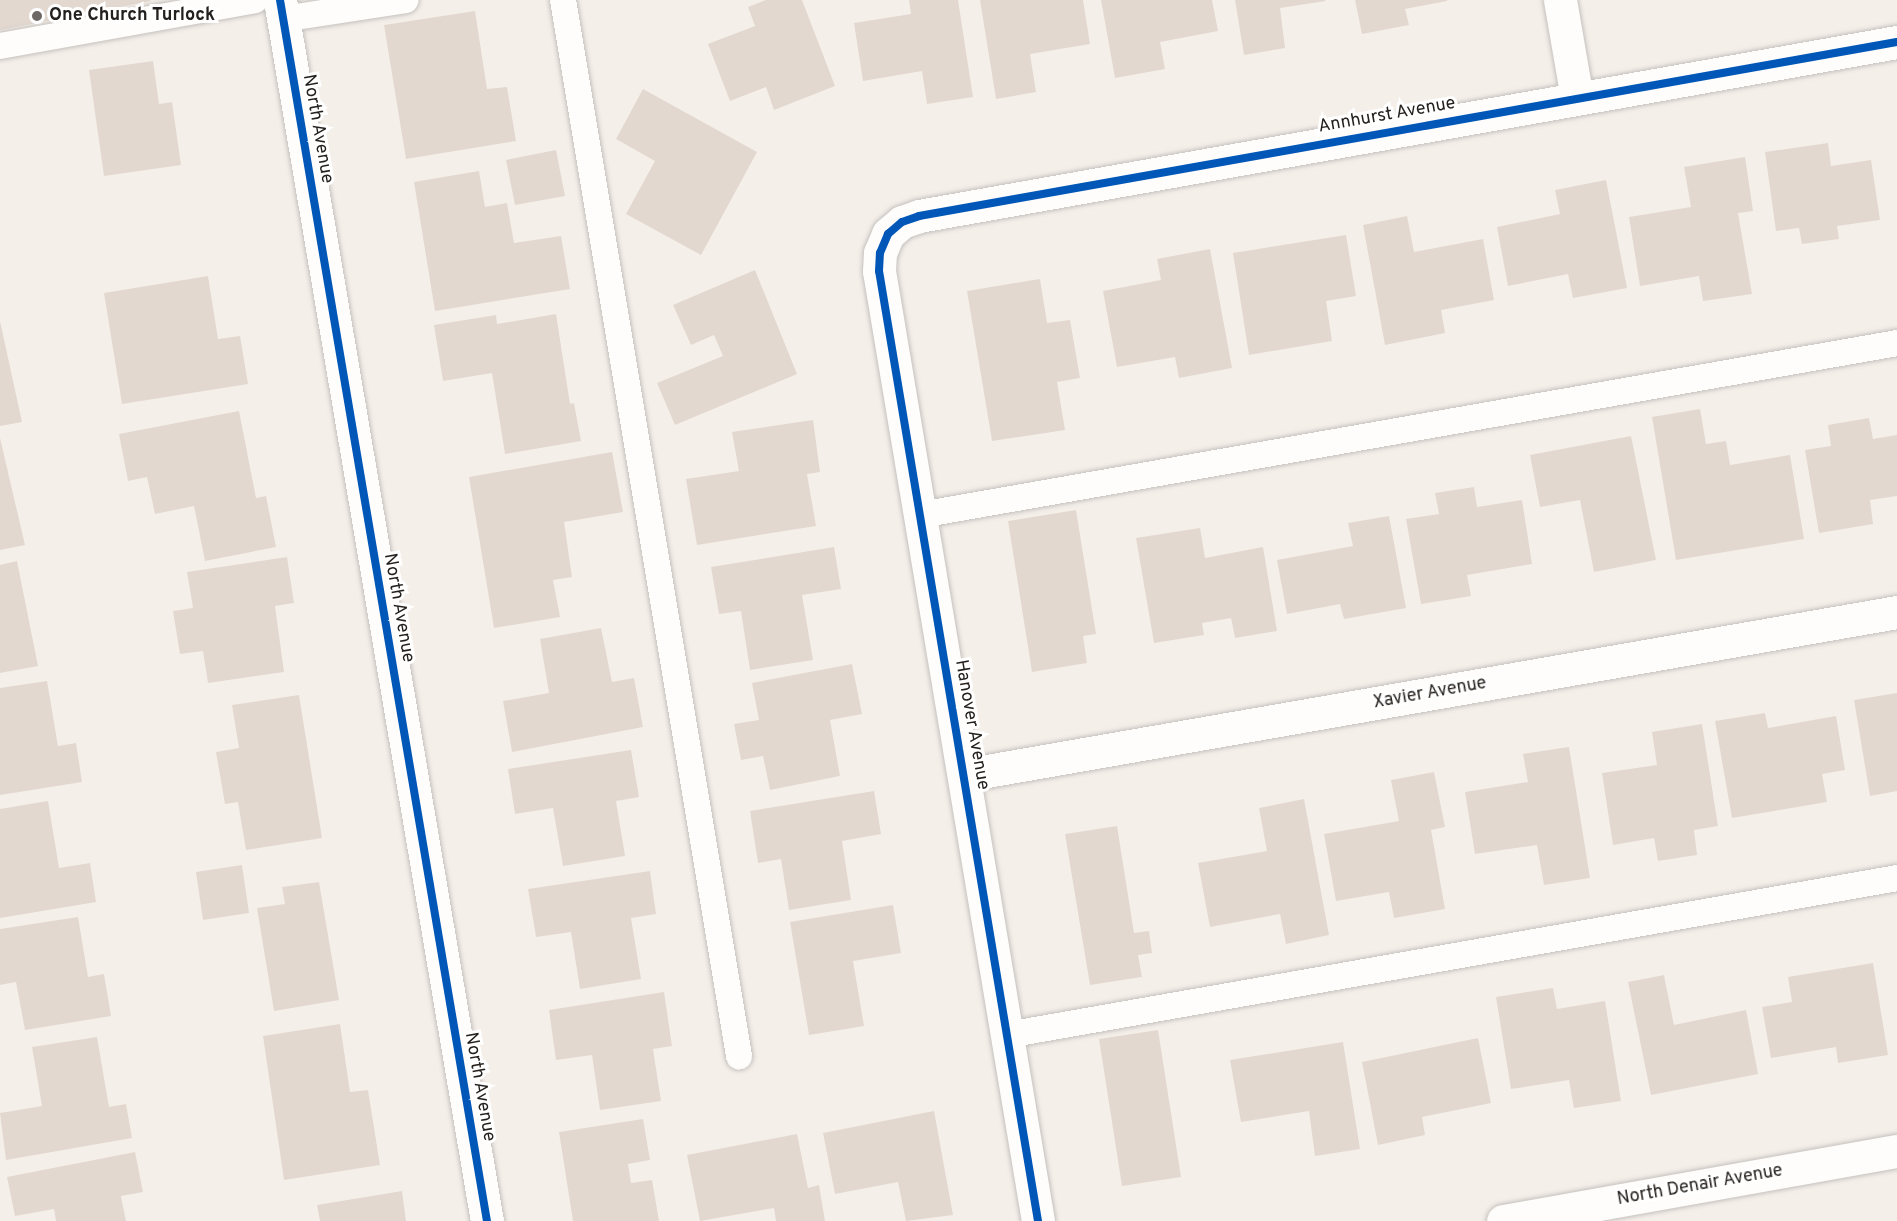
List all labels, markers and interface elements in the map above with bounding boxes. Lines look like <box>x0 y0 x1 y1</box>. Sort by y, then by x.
place label: One Church Turlock <box>49 5 215 27</box>
marker: One Church Turlock <box>30 9 44 23</box>
street label: North Avenue <box>297 72 337 186</box>
street label: Annhurst Avenue <box>1316 93 1458 139</box>
street label: North Avenue <box>378 551 418 665</box>
street label: Hanover Avenue <box>949 658 993 792</box>
street label: Xavier Avenue <box>1371 673 1489 715</box>
street label: North Avenue <box>459 1030 499 1144</box>
street label: North Denair Avenue <box>1615 1161 1785 1211</box>

